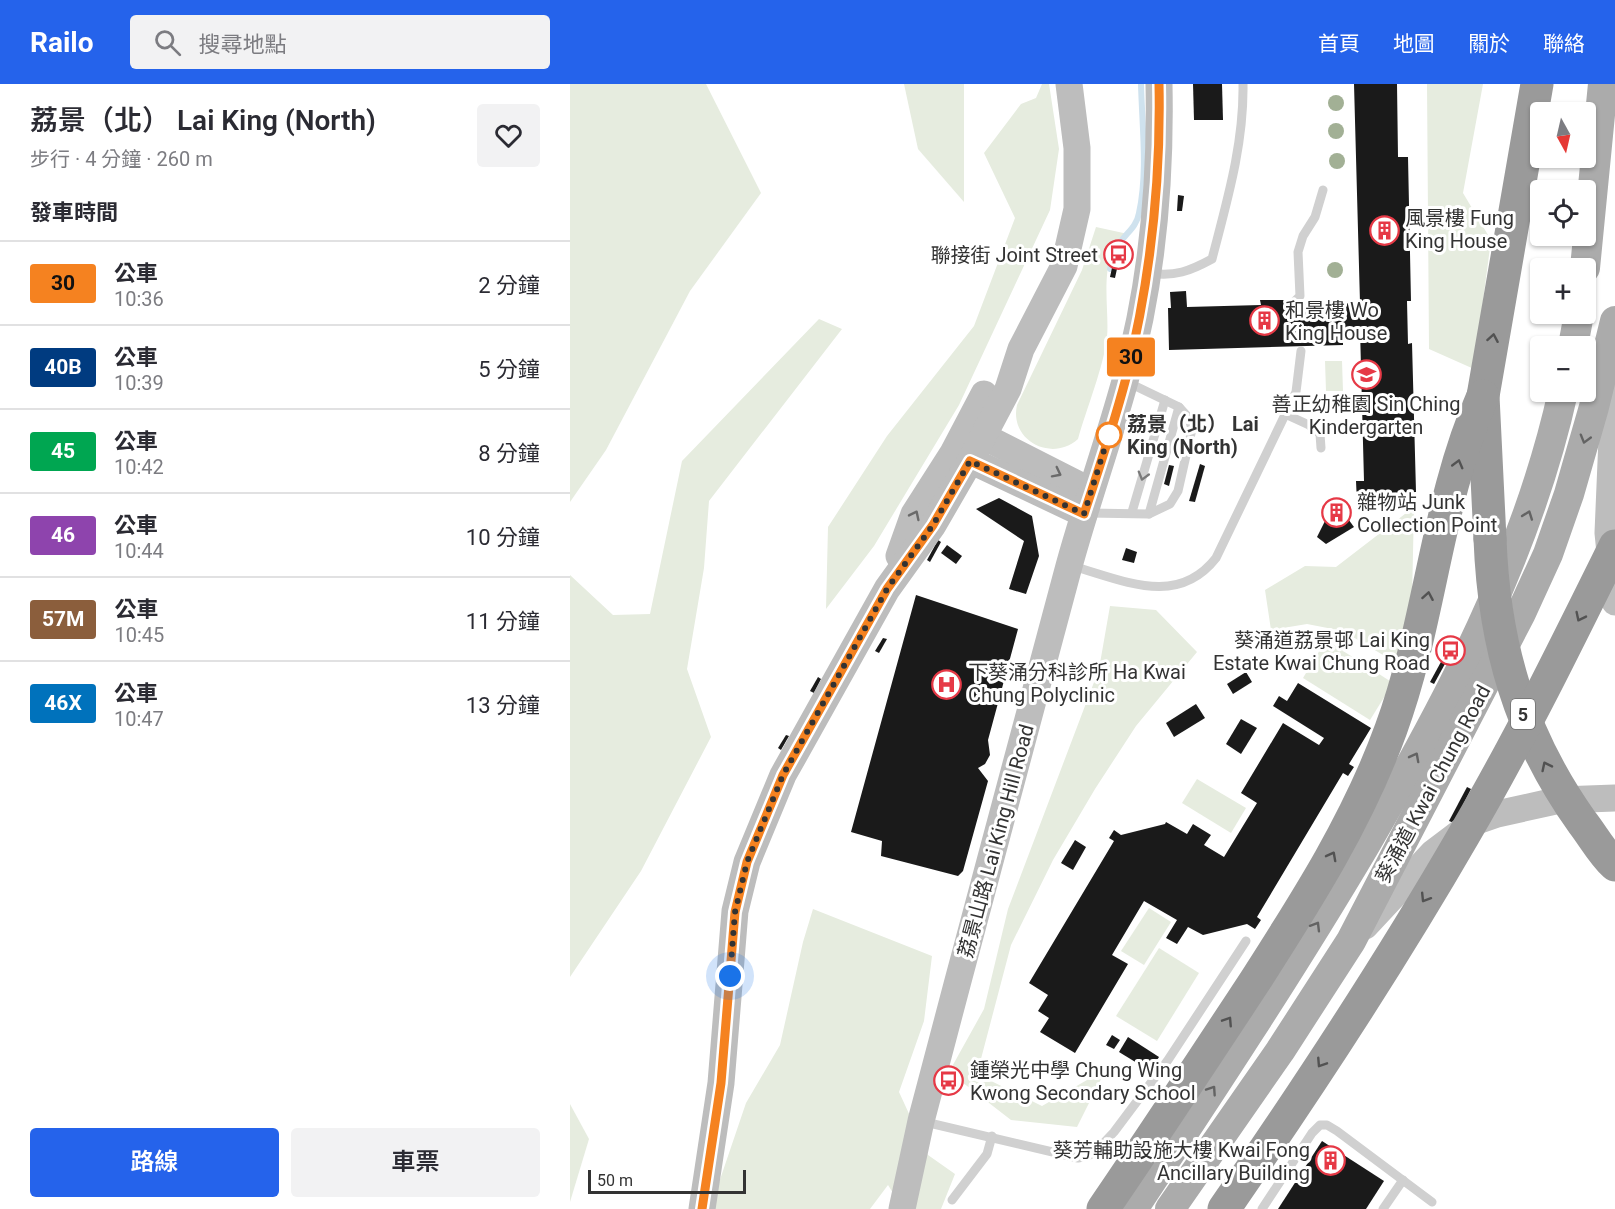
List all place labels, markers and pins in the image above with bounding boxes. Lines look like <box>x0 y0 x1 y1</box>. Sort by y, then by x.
place label: 風景樓 Fung King House <box>1405 206 1514 253</box>
building icon: 風景樓 Fung King House <box>1368 214 1400 246</box>
bus stop icon: 聯接街 Joint Street <box>1103 239 1135 271</box>
place label: 聯接街 Joint Street <box>930 243 1098 267</box>
place label: 和景樓 Wo King House <box>1285 298 1387 345</box>
building icon: 和景樓 Wo King House <box>1248 305 1280 337</box>
school or university icon: 善正幼稚園 Sin Ching Kindergarten <box>1350 358 1382 390</box>
place label: 善正幼稚園 Sin Ching Kindergarten <box>1272 392 1460 439</box>
place label: 荔景（北） Lai King (North) <box>1127 412 1259 459</box>
marker: 荔景（北） Lai King (North) <box>1096 422 1122 448</box>
place label: 雜物站 Junk Collection Point <box>1357 490 1497 537</box>
building icon: 雜物站 Junk Collection Point <box>1320 497 1352 529</box>
place label: 葵涌道荔景邨 Lai King Estate Kwai Chung Road <box>1213 628 1430 675</box>
bus stop icon: 葵涌道荔景邨 Lai King Estate Kwai Chung Road <box>1435 635 1467 667</box>
place label: 下葵涌分科診所 Ha Kwai Chung Polyclinic <box>968 660 1186 707</box>
hospital icon: 下葵涌分科診所 Ha Kwai Chung Polyclinic <box>931 668 963 700</box>
place label: 鍾榮光中學 Chung Wing Kwong Secondary School <box>970 1058 1196 1105</box>
bus stop icon: 鍾榮光中學 Chung Wing Kwong Secondary School <box>933 1065 965 1097</box>
place label: 葵芳輔助設施大樓 Kwai Fong Ancillary Building <box>1053 1138 1310 1185</box>
building icon: 葵芳輔助設施大樓 Kwai Fong Ancillary Building <box>1315 1145 1347 1177</box>

